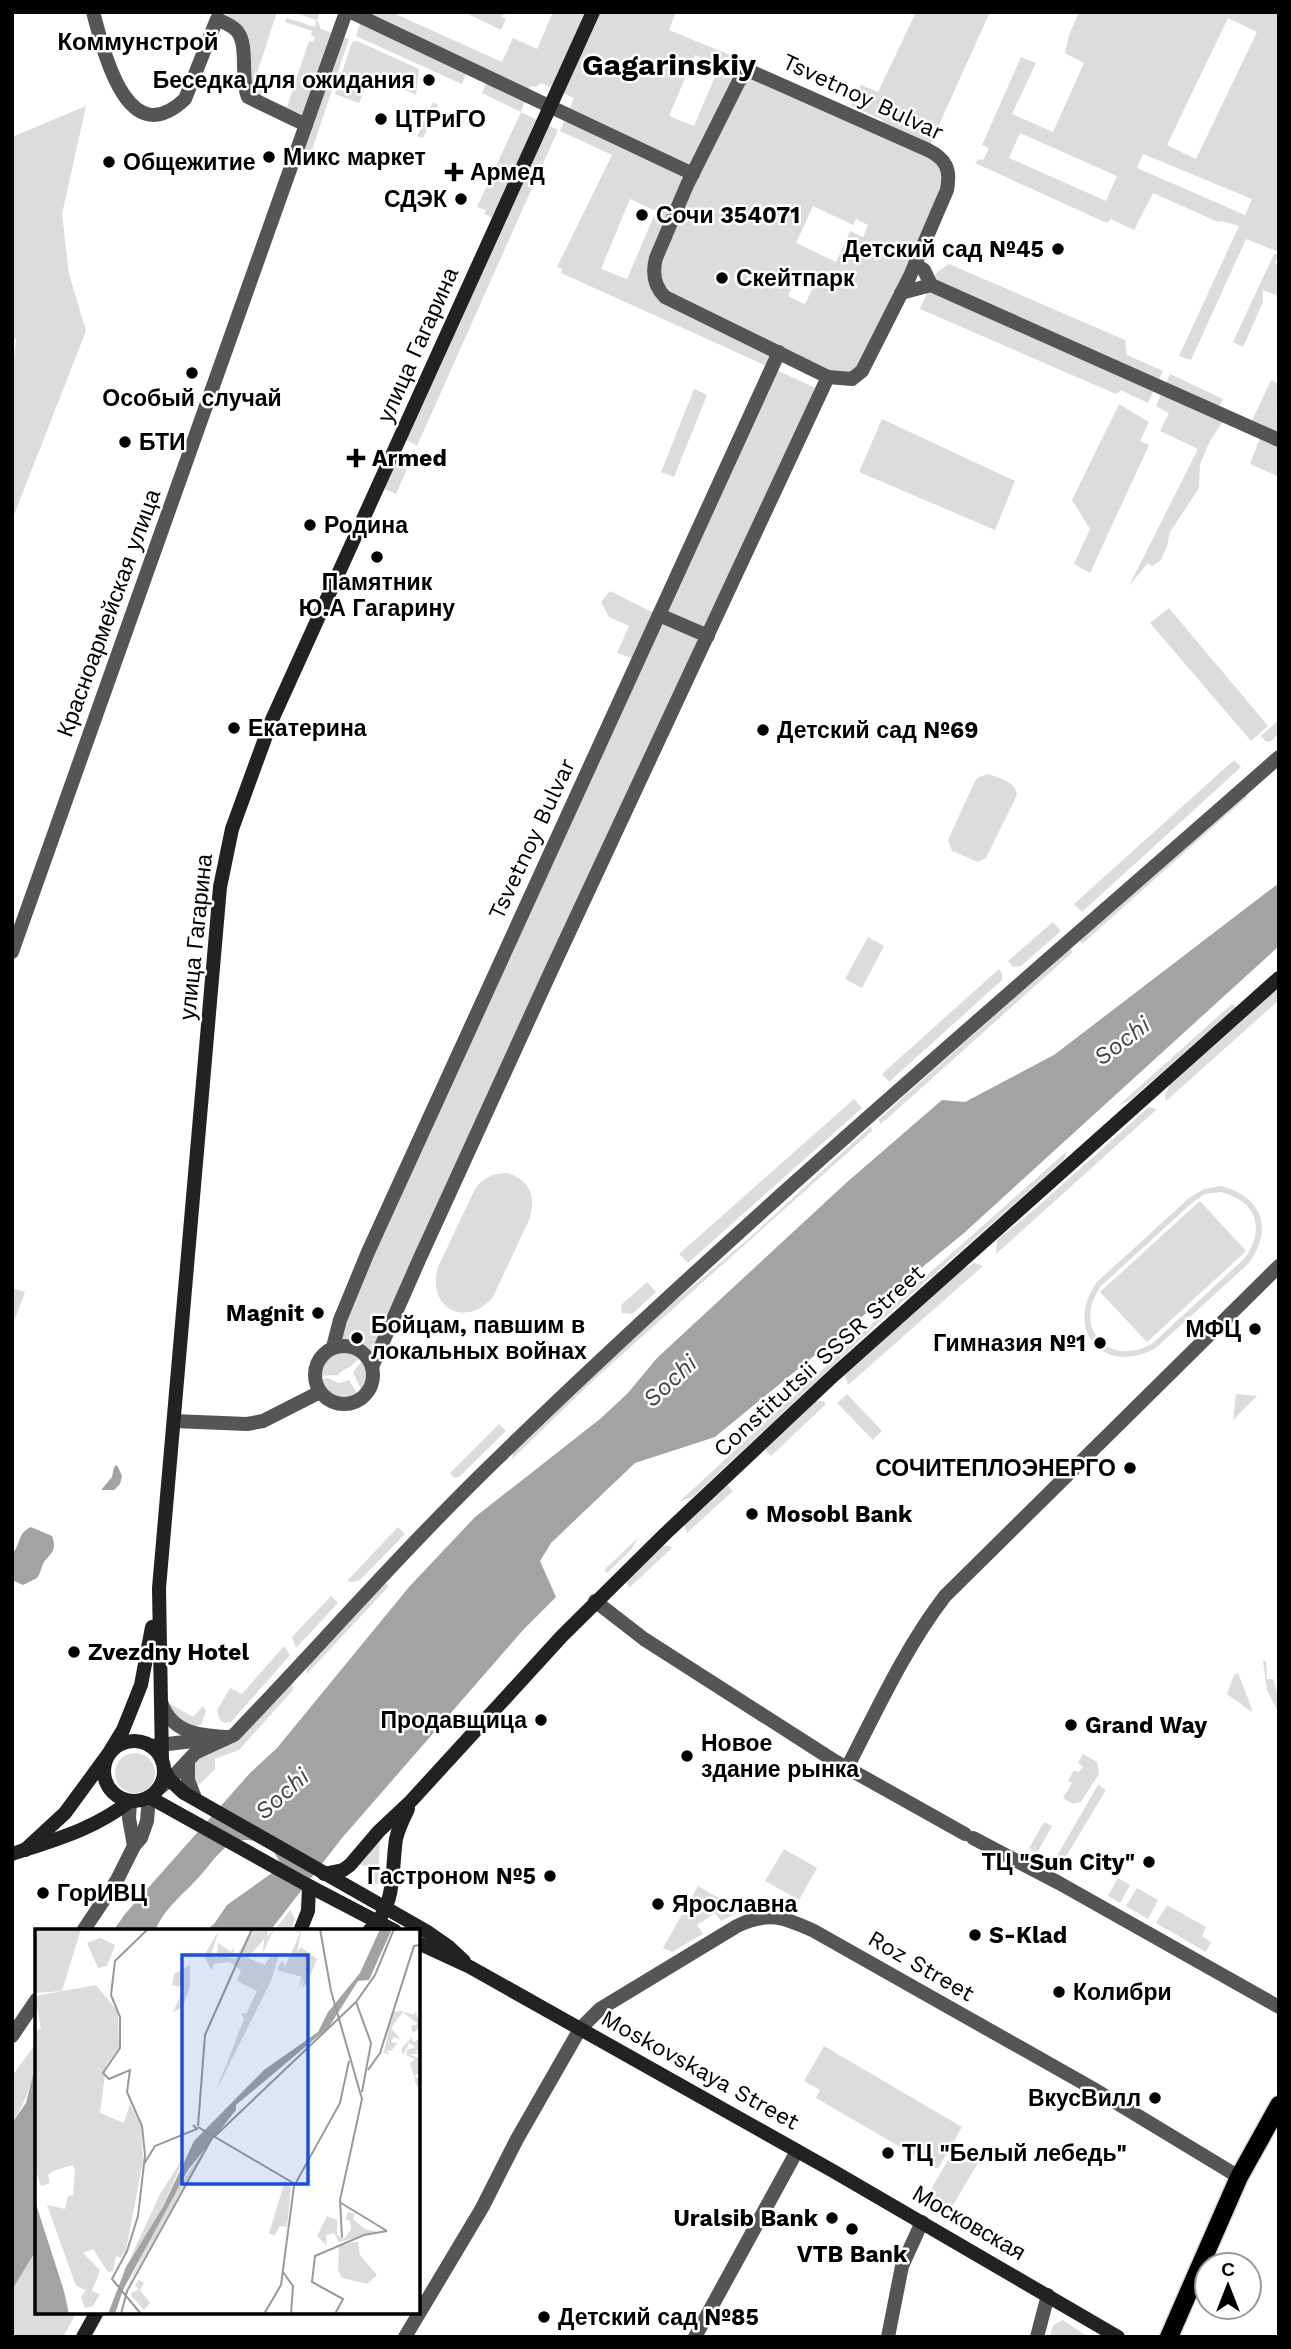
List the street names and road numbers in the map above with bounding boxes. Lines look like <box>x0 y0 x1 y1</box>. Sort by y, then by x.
street label: Tsvetnoy Bulvar <box>778 48 948 146</box>
street label: улица Гагарина <box>372 263 464 427</box>
street label: Красноармейская улица <box>52 485 166 740</box>
street label: Tsvetnoy Bulvar <box>483 754 581 924</box>
street label: улица Гагарина <box>174 852 218 1021</box>
street label: Constitutsii SSSR Street <box>708 1259 930 1463</box>
street label: Roz Street <box>863 1925 979 2007</box>
street label: Moskovskaya Street <box>596 2004 804 2136</box>
street label: Московская <box>908 2180 1030 2266</box>

